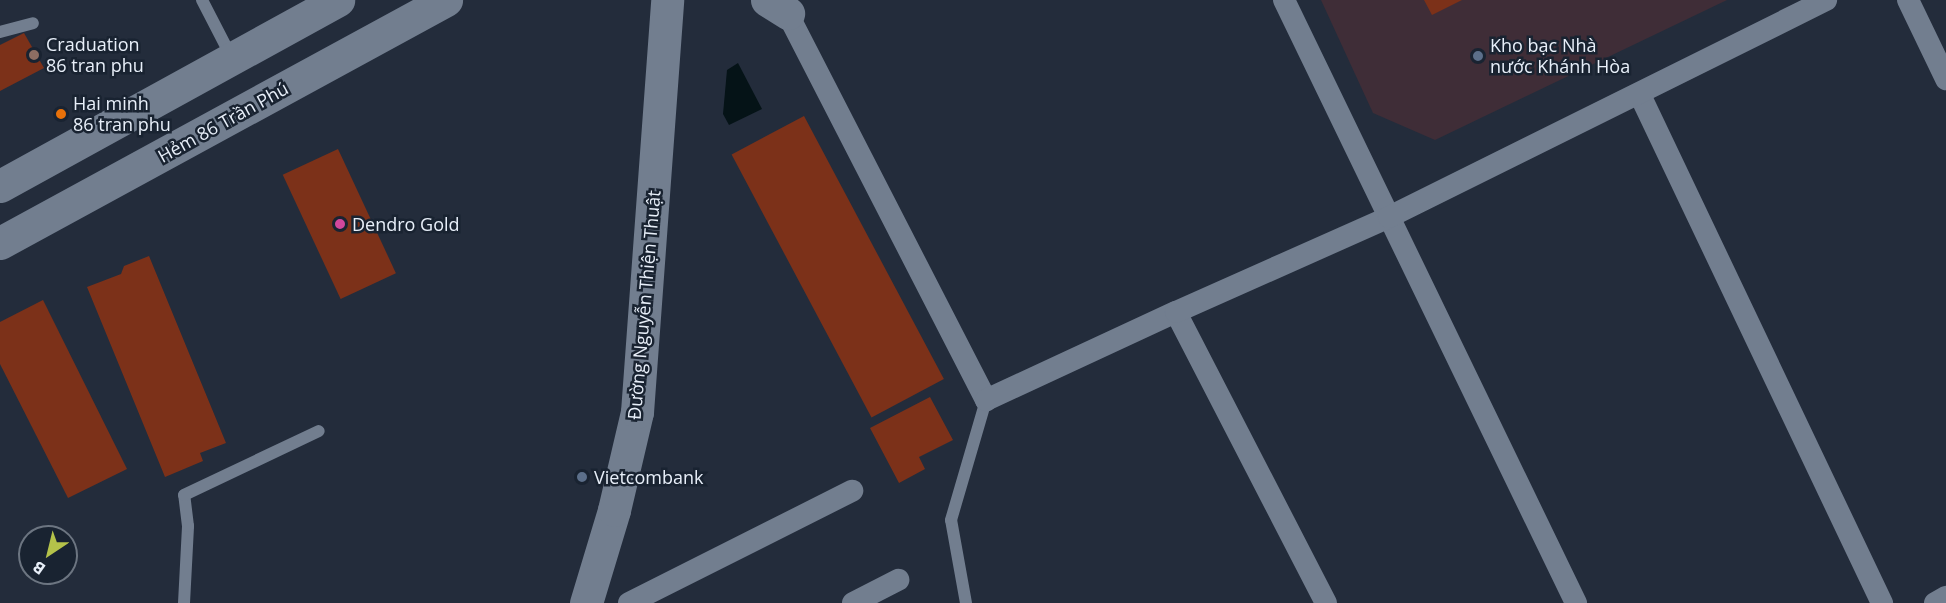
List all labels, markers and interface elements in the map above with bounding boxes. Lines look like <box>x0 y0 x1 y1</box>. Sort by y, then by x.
place label: Craduation 86 tran phu <box>46 34 144 76</box>
place label: Kho bạc Nhà nước Khánh Hòa <box>1490 35 1630 78</box>
marker: Craduation 86 tran phu <box>27 48 41 62</box>
marker: Kho bạc Nhà nước Khánh Hòa <box>1471 49 1485 63</box>
street label: Hẻm 86 Trần Phú <box>154 77 292 167</box>
place label: Hai minh 86 tran phu <box>73 93 171 136</box>
marker: Hai minh 86 tran phu <box>54 107 68 121</box>
street label: Đường Nguyễn Thiện Thuật <box>623 189 665 421</box>
place label: Dendro Gold <box>352 213 460 235</box>
marker: Dendro Gold <box>333 217 347 231</box>
place label: Vietcombank <box>594 466 703 488</box>
marker: Vietcombank <box>575 470 589 484</box>
north arrow <box>18 525 78 585</box>
text: B <box>28 556 50 580</box>

